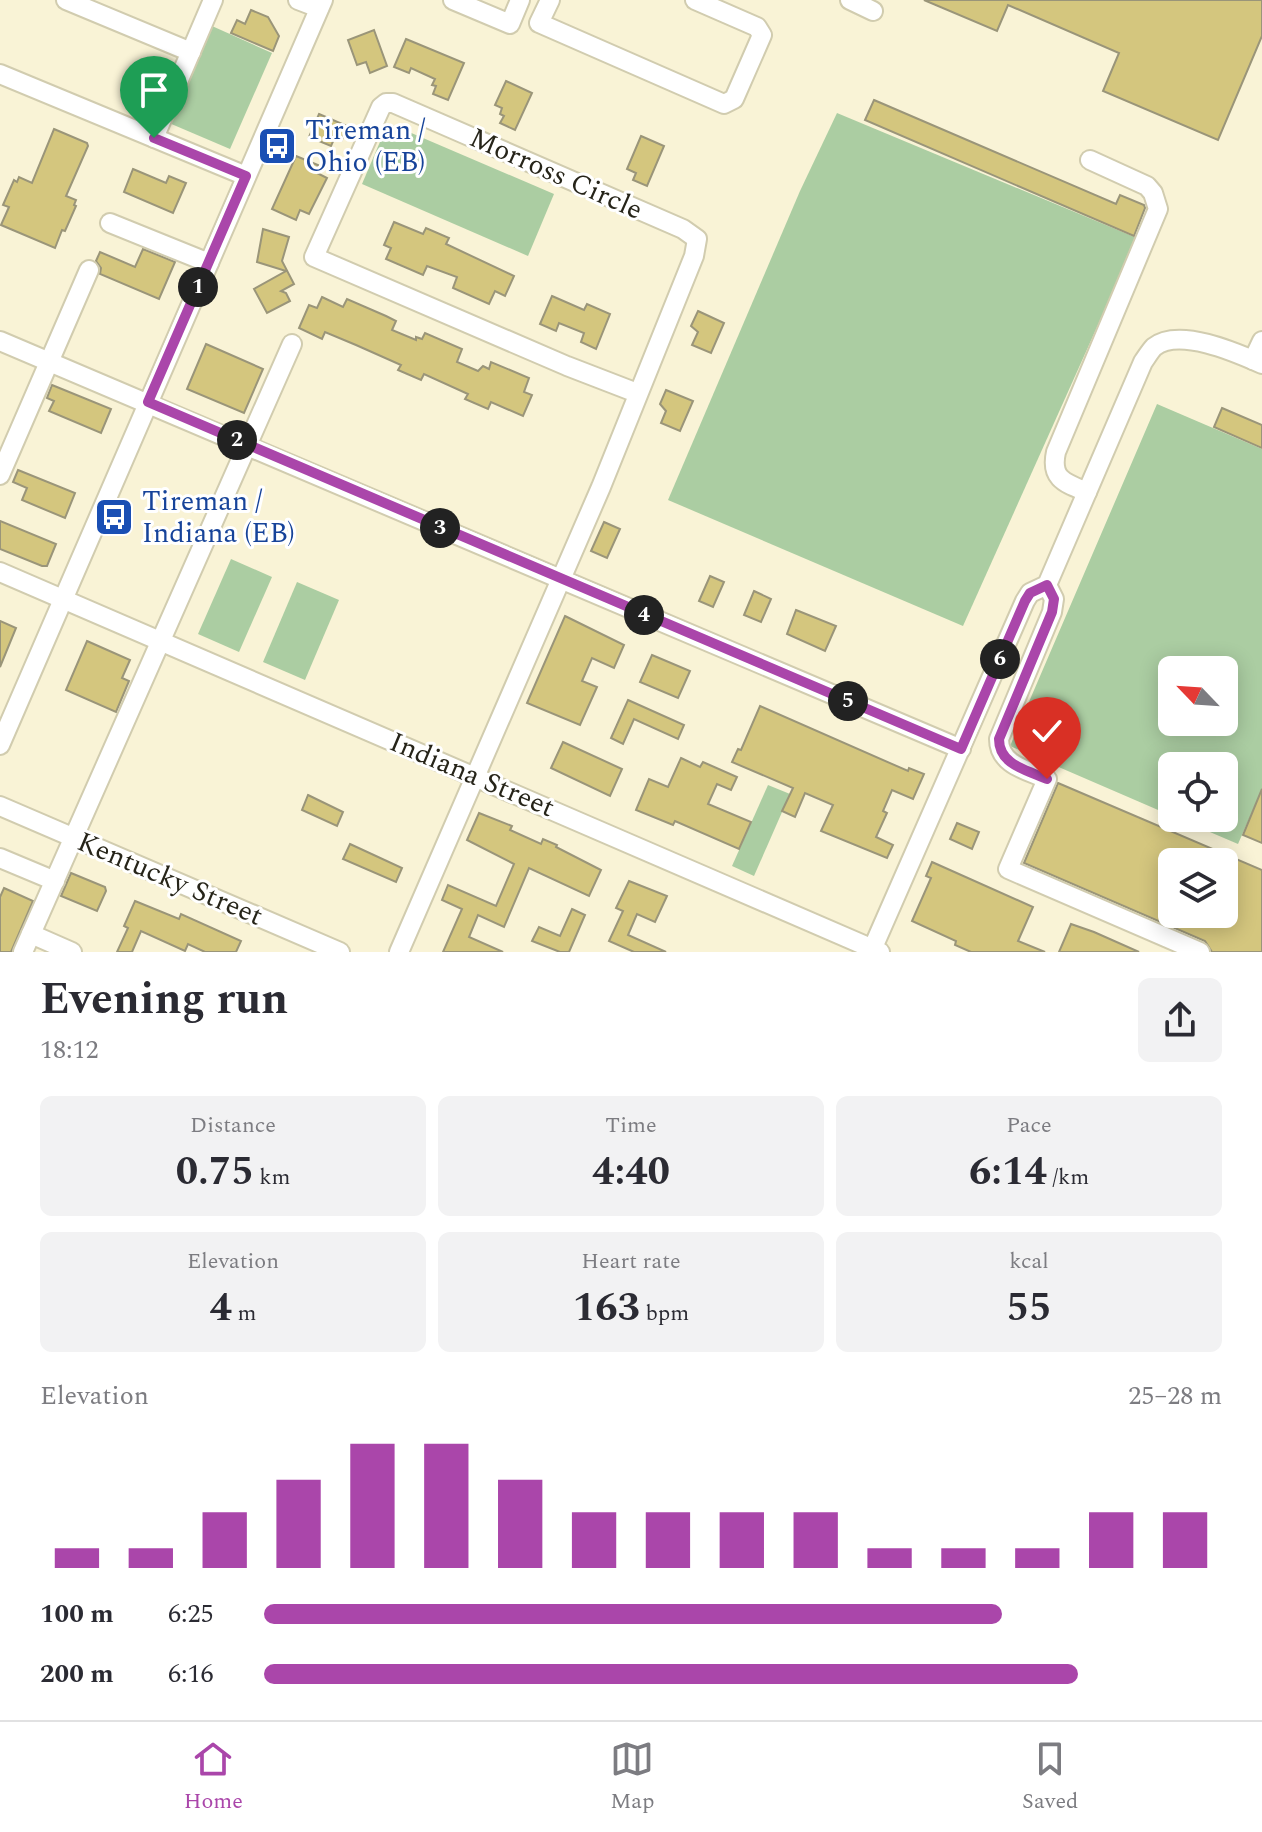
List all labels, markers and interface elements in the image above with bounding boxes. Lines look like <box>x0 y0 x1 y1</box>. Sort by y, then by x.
pin <box>120 56 188 138</box>
icon: arrive <box>132 68 176 112</box>
place label: Tireman / Ohio (EB) <box>305 109 425 184</box>
street label: Morross Circle <box>462 117 650 231</box>
bus stop icon: Tireman / Ohio (EB) <box>256 125 298 167</box>
pin: 1 <box>178 267 218 307</box>
text: 1 <box>192 270 204 303</box>
pin: 2 <box>217 420 257 460</box>
text: 2 <box>231 423 243 456</box>
place label: Tireman / Indiana (EB) <box>142 480 295 555</box>
bus stop icon: Tireman / Indiana (EB) <box>93 496 135 538</box>
pin: 3 <box>420 508 460 548</box>
text: 3 <box>434 511 446 544</box>
pin: 4 <box>624 595 664 635</box>
text: 4 <box>638 598 650 631</box>
pin: 6 <box>980 639 1020 679</box>
text: 6 <box>994 642 1006 675</box>
north arrow <box>1158 656 1238 736</box>
map controls <box>1158 656 1238 928</box>
pin: 5 <box>828 681 868 721</box>
text: 5 <box>842 684 854 717</box>
pin <box>1013 697 1081 779</box>
icon: check <box>1025 709 1069 753</box>
street label: Indiana Street <box>383 721 561 829</box>
button: locate <box>1158 752 1238 832</box>
street label: Kentucky Street <box>70 821 270 938</box>
button: layers <box>1158 848 1238 928</box>
text: Evening run <box>40 966 288 1033</box>
button: share <box>1138 978 1222 1062</box>
text: 18:12 <box>40 1030 99 1070</box>
text: Distance <box>190 1109 276 1142</box>
text: Time <box>605 1109 657 1142</box>
text: Pace <box>1006 1109 1052 1142</box>
text: 0.75 <box>176 1142 254 1203</box>
text: 4:40 <box>592 1142 670 1203</box>
text: 6:14 <box>969 1142 1047 1203</box>
text: km <box>254 1161 290 1194</box>
text: /km <box>1047 1161 1089 1194</box>
text: Elevation <box>187 1245 279 1278</box>
text: Heart rate <box>581 1245 681 1278</box>
text: kcal <box>1009 1245 1049 1278</box>
text: 4 <box>210 1278 232 1339</box>
text: 163 <box>573 1278 640 1339</box>
text: 55 <box>1007 1278 1051 1339</box>
text: m <box>232 1297 256 1330</box>
text: bpm <box>640 1297 689 1330</box>
text: Elevation <box>40 1376 149 1416</box>
text: 25–28 m <box>1128 1376 1222 1416</box>
text: 100 m <box>40 1594 114 1634</box>
text: 6:25 <box>168 1594 214 1634</box>
text: 200 m <box>40 1654 114 1694</box>
text: 6:16 <box>168 1654 214 1694</box>
tab: Home <box>184 1737 243 1818</box>
tab: Map <box>610 1737 655 1818</box>
tab: Saved <box>1022 1737 1078 1818</box>

